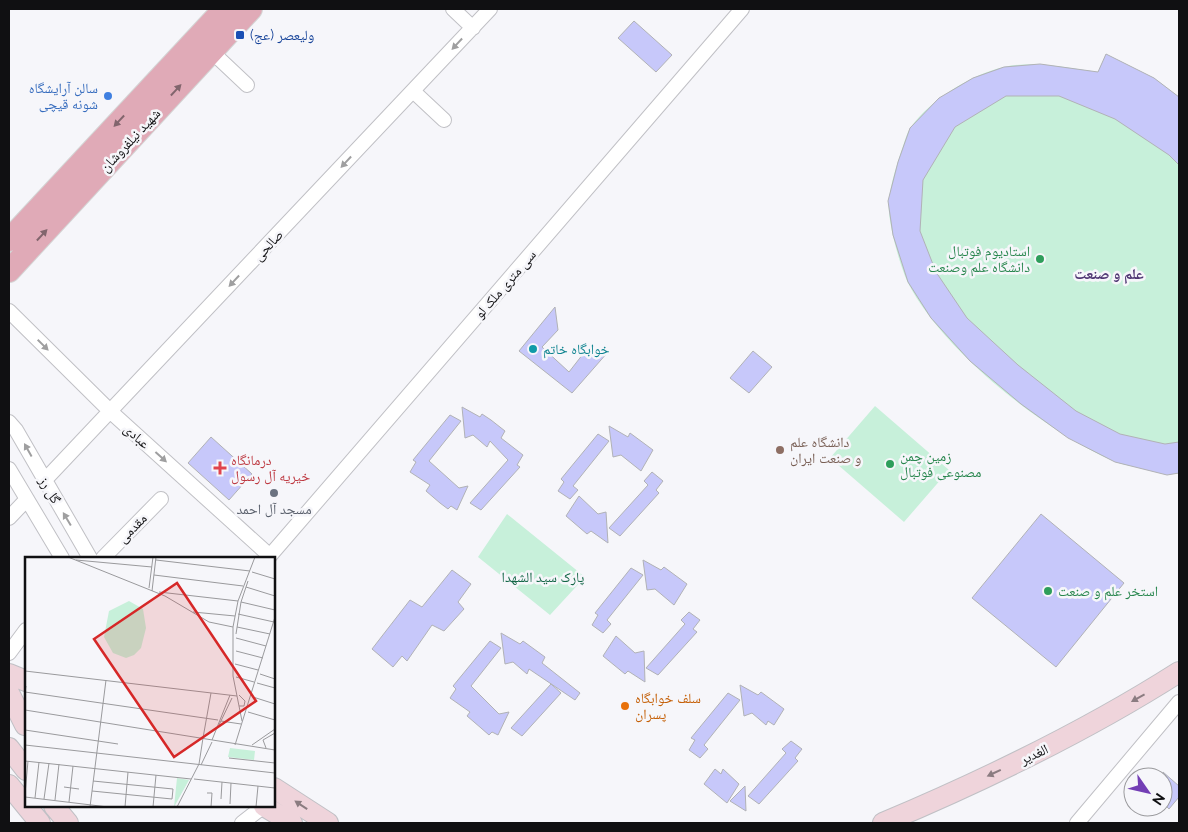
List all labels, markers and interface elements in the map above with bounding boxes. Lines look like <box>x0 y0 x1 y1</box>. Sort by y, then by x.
place label: ولیعصر (عج) <box>250 27 314 45</box>
marker: ولیعصر (عج) <box>234 29 246 41</box>
one-way arrow <box>451 38 463 50</box>
place label: سالن آرایشگاه شونه قیچی <box>29 80 98 113</box>
one-way arrow <box>170 84 182 96</box>
marker: سالن آرایشگاه شونه قیچی <box>102 90 114 102</box>
street label: شهید نیلفروشان <box>97 105 164 176</box>
one-way arrow <box>113 115 125 127</box>
one-way arrow <box>340 156 352 168</box>
street label: صالحی <box>250 226 287 264</box>
one-way arrow <box>36 229 48 241</box>
place label: استادیوم فوتبال دانشگاه علم وصنعت <box>928 243 1030 277</box>
street label: سی متری ملک لو <box>471 246 540 322</box>
marker: استادیوم فوتبال دانشگاه علم وصنعت <box>1034 253 1046 265</box>
district label: علم و صنعت <box>1074 265 1144 284</box>
one-way arrow <box>228 274 240 286</box>
one-way arrow <box>37 339 49 351</box>
place label: خوابگاه خاتم <box>543 341 610 359</box>
marker: خوابگاه خاتم <box>527 343 539 355</box>
street label: عبادی <box>120 420 153 452</box>
place label: دانشگاه علم و صنعت ایران <box>790 434 861 467</box>
one-way arrow <box>23 444 32 457</box>
marker: دانشگاه علم و صنعت ایران <box>774 444 786 456</box>
place label: زمین چمن مصنوعی فوتبال <box>900 448 981 481</box>
one-way arrow <box>155 451 167 463</box>
place label: درمانگاه خیریه آل رسول <box>231 452 310 485</box>
marker: زمین چمن مصنوعی فوتبال <box>884 458 896 470</box>
marker: درمانگاه خیریه آل رسول <box>213 461 227 475</box>
street label: گل رز <box>35 473 64 507</box>
marker: مسجد آل احمد <box>268 487 280 499</box>
place label: مسجد آل احمد <box>236 501 312 518</box>
street label: مقدمی <box>114 510 151 547</box>
one-way arrow <box>63 513 72 526</box>
inset map <box>25 557 275 807</box>
park label: پارک سید الشهدا <box>502 569 585 586</box>
place label: استخر علم و صنعت <box>1058 583 1158 601</box>
marker: استخر علم و صنعت <box>1042 585 1054 597</box>
place label: سلف خوابگاه پسران <box>635 690 701 723</box>
one-way arrow <box>1131 693 1144 702</box>
marker: سلف خوابگاه پسران <box>619 700 631 712</box>
street label: الغدیر <box>1016 741 1051 769</box>
north arrow <box>1123 767 1173 817</box>
one-way arrow <box>986 768 1001 777</box>
text: N <box>1149 790 1168 808</box>
one-way arrow <box>295 800 308 810</box>

